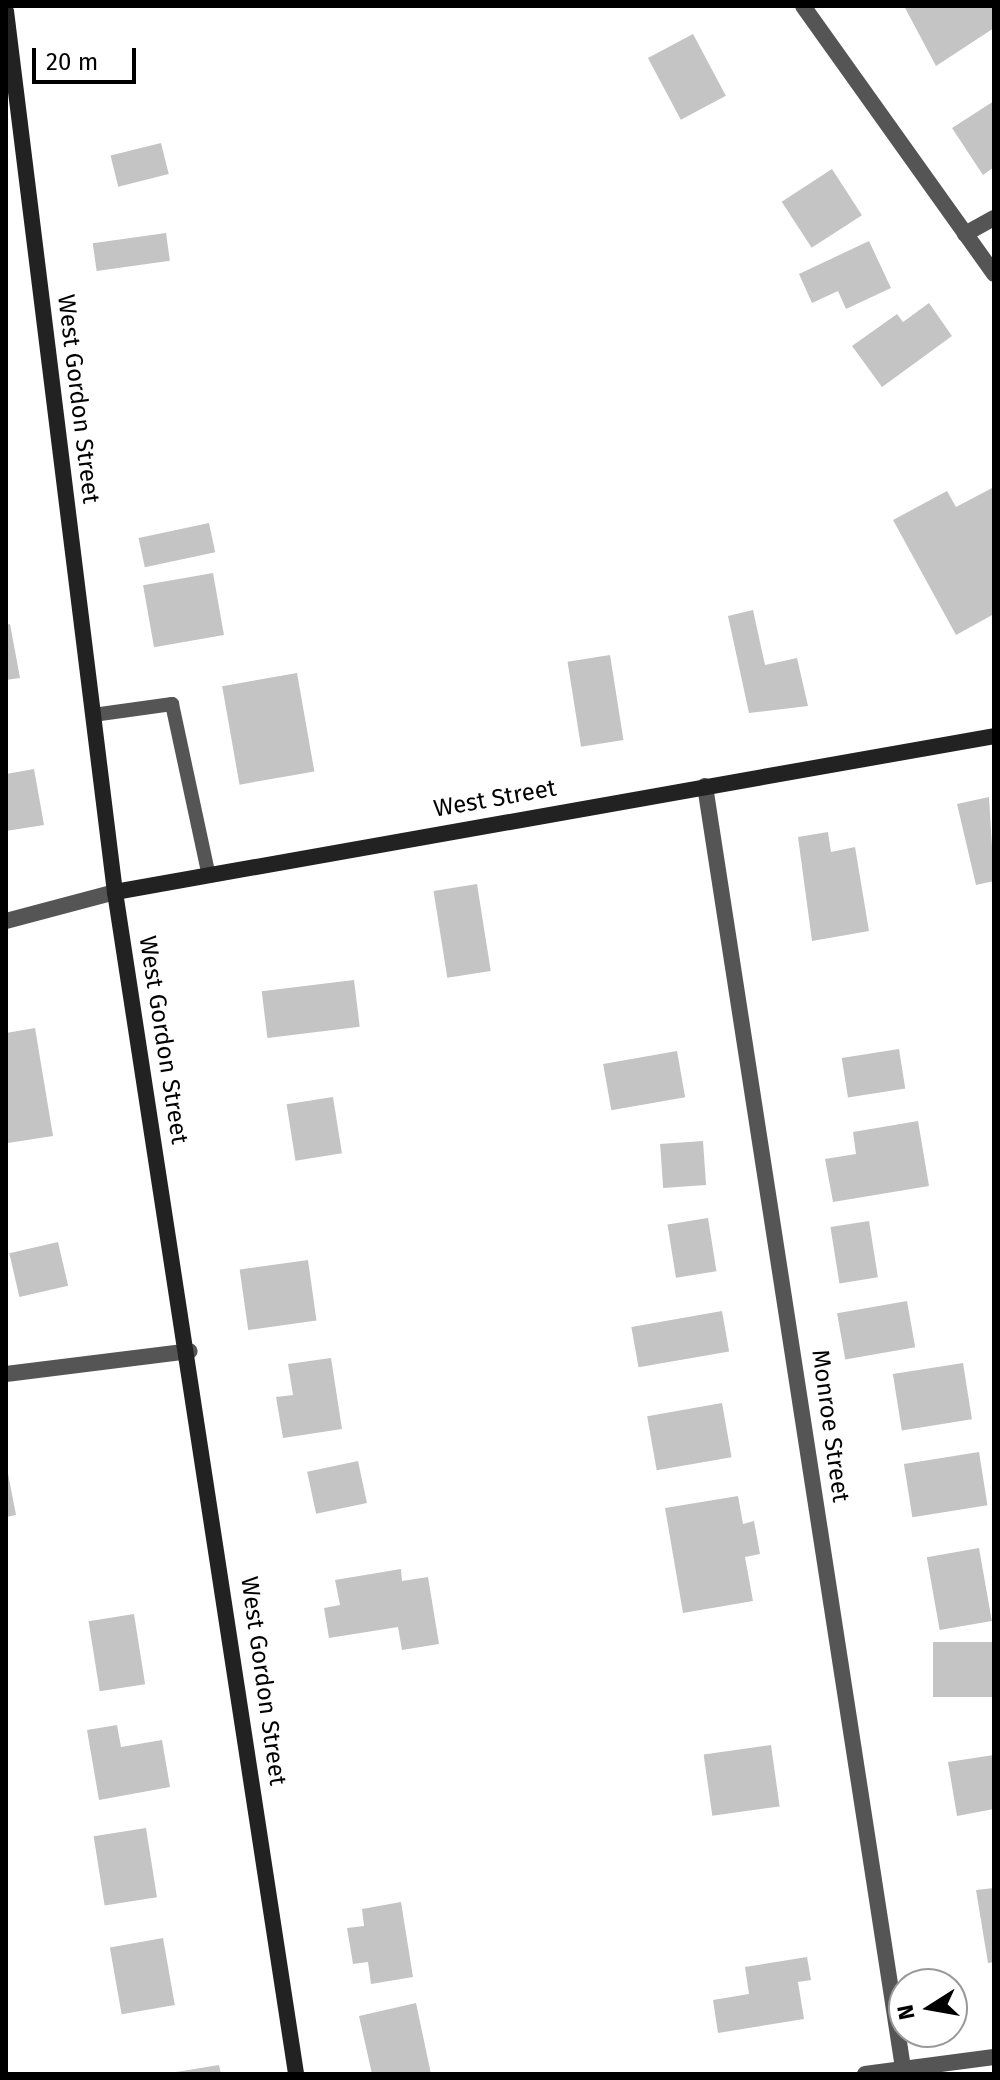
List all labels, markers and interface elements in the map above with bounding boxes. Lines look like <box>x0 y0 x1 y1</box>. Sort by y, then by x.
scale bar <box>36 32 140 82</box>
text: 20 m <box>46 48 98 76</box>
street label: West Gordon Street <box>51 293 105 505</box>
street label: West Street <box>431 774 559 824</box>
street label: West Gordon Street <box>132 934 194 1146</box>
street label: Monroe Street <box>805 1348 855 1504</box>
street label: West Gordon Street <box>234 1575 292 1787</box>
north arrow <box>888 1968 968 2048</box>
text: N <box>891 2003 921 2022</box>

